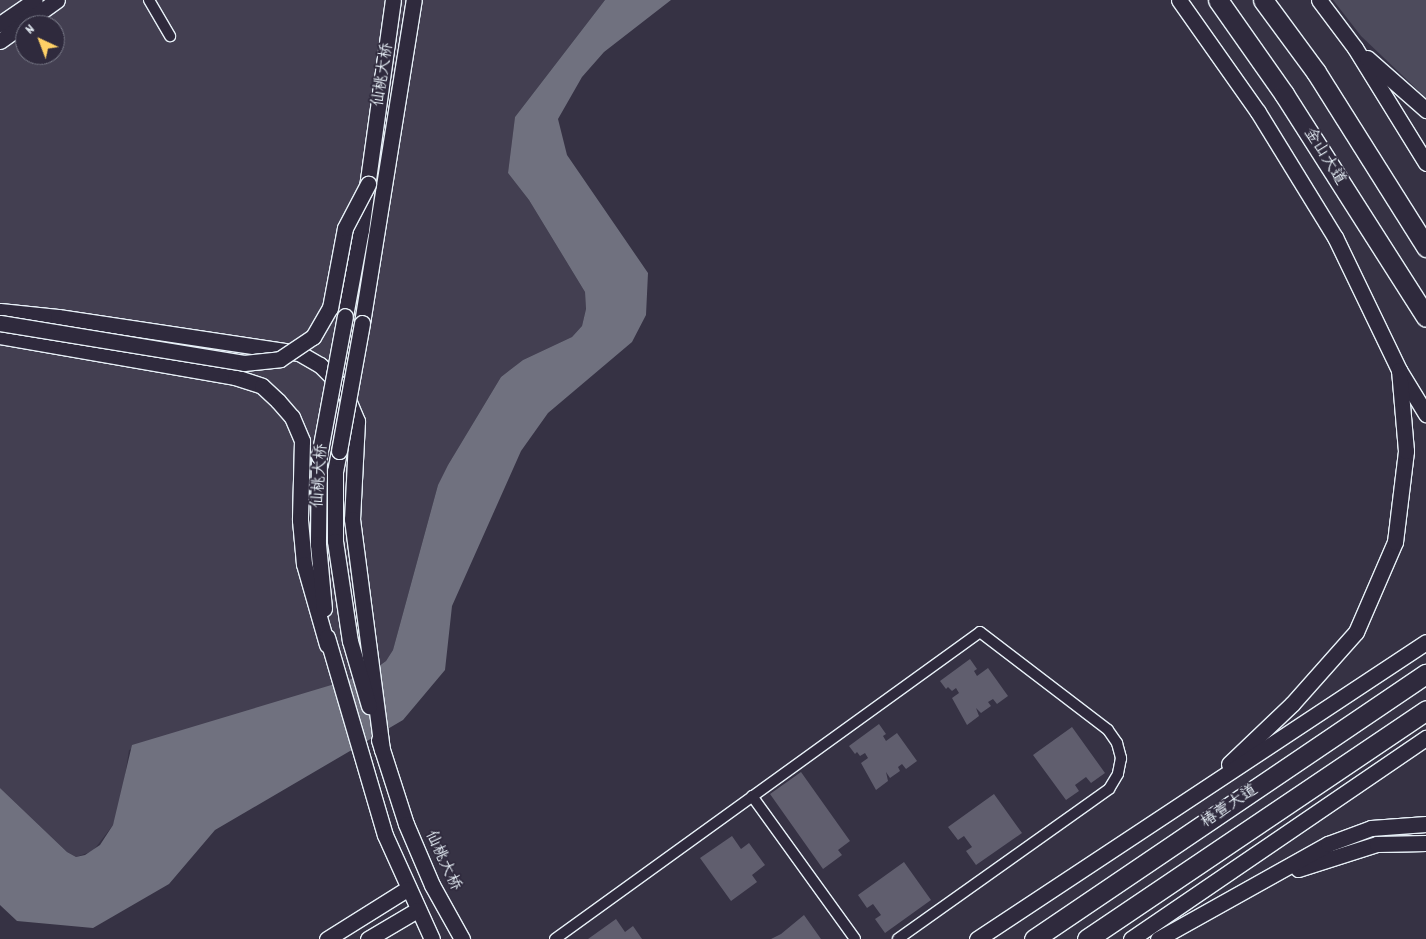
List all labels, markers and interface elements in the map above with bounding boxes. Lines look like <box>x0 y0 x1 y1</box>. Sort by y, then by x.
north arrow <box>15 15 65 65</box>
text: N <box>21 20 40 39</box>
street label: 仙桃大桥 <box>370 42 398 108</box>
street label: 金山大道 <box>1299 125 1349 189</box>
street label: 仙桃大桥 <box>309 443 333 509</box>
street label: 椿萱大道 <box>1198 781 1262 833</box>
street label: 仙桃大桥 <box>420 828 464 894</box>

